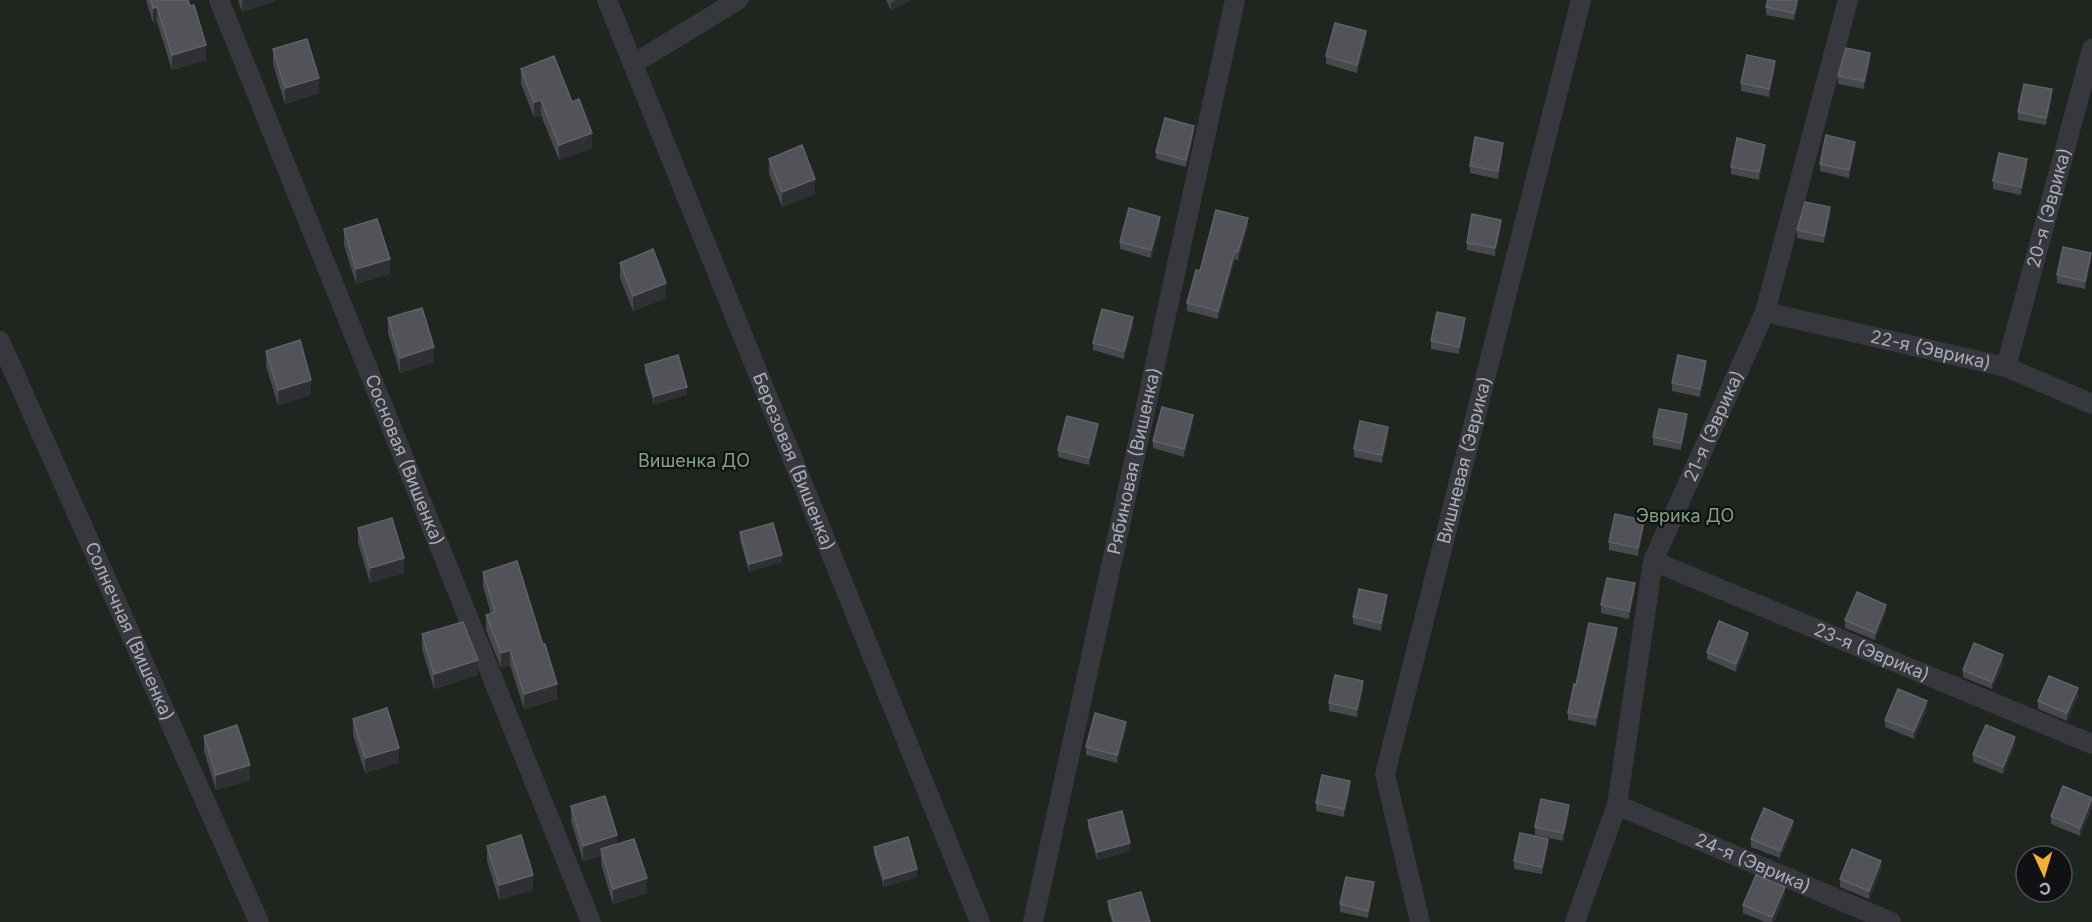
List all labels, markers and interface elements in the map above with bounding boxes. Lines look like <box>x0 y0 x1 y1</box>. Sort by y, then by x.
street label: 20-я (Эврика) <box>2022 145 2075 270</box>
street label: 22-я (Эврика) <box>1868 325 1993 373</box>
street label: Рябиновая (Вишенка) <box>1103 365 1164 556</box>
street label: 21-я (Эврика) <box>1679 367 1747 485</box>
street label: Березовая (Вишенка) <box>749 369 840 554</box>
street label: Сосновая (Вишенка) <box>361 371 449 548</box>
street label: Вишневая (Эврика) <box>1433 374 1495 546</box>
park label: Вишенка ДО <box>638 450 750 471</box>
park label: Эврика ДО <box>1636 505 1734 526</box>
street label: Солнечная (Вишенка) <box>81 539 179 724</box>
street label: 23-я (Эврика) <box>1811 618 1933 685</box>
street label: 24-я (Эврика) <box>1692 829 1814 897</box>
north arrow <box>2014 844 2074 904</box>
text: С <box>2038 879 2052 899</box>

